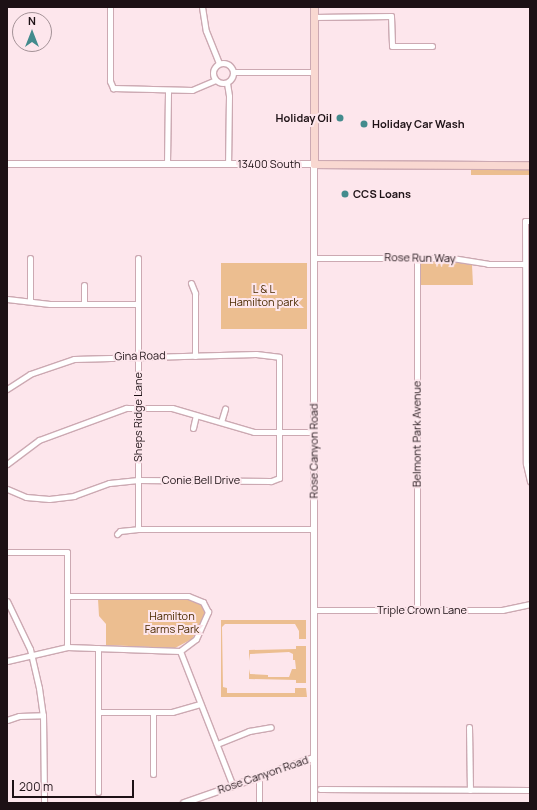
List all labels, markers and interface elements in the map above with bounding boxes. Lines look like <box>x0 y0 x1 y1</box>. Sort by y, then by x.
north arrow <box>12 12 52 52</box>
text: N <box>28 13 36 28</box>
place label: Holiday Oil <box>276 111 332 125</box>
marker: Holiday Oil <box>335 113 345 123</box>
place label: Holiday Car Wash <box>372 117 465 131</box>
marker: Holiday Car Wash <box>359 119 369 129</box>
street label: 13400 South <box>237 157 301 171</box>
place label: CCS Loans <box>353 187 411 201</box>
marker: CCS Loans <box>340 189 350 199</box>
street label: Rose Run Way <box>384 251 456 265</box>
park label: L & L Hamilton park <box>229 283 299 309</box>
street label: Gina Road <box>114 349 166 363</box>
street label: Sheps Ridge Lane <box>131 372 145 462</box>
street label: Belmont Park Avenue <box>410 381 424 487</box>
street label: Rose Canyon Road <box>307 404 321 498</box>
street label: Conie Bell Drive <box>162 473 240 487</box>
street label: Triple Crown Lane <box>377 603 467 617</box>
park label: Hamilton Farms Park <box>145 610 199 636</box>
street label: Rose Canyon Road <box>216 753 310 797</box>
scale bar <box>14 772 136 798</box>
text: 200 m <box>19 778 53 795</box>

